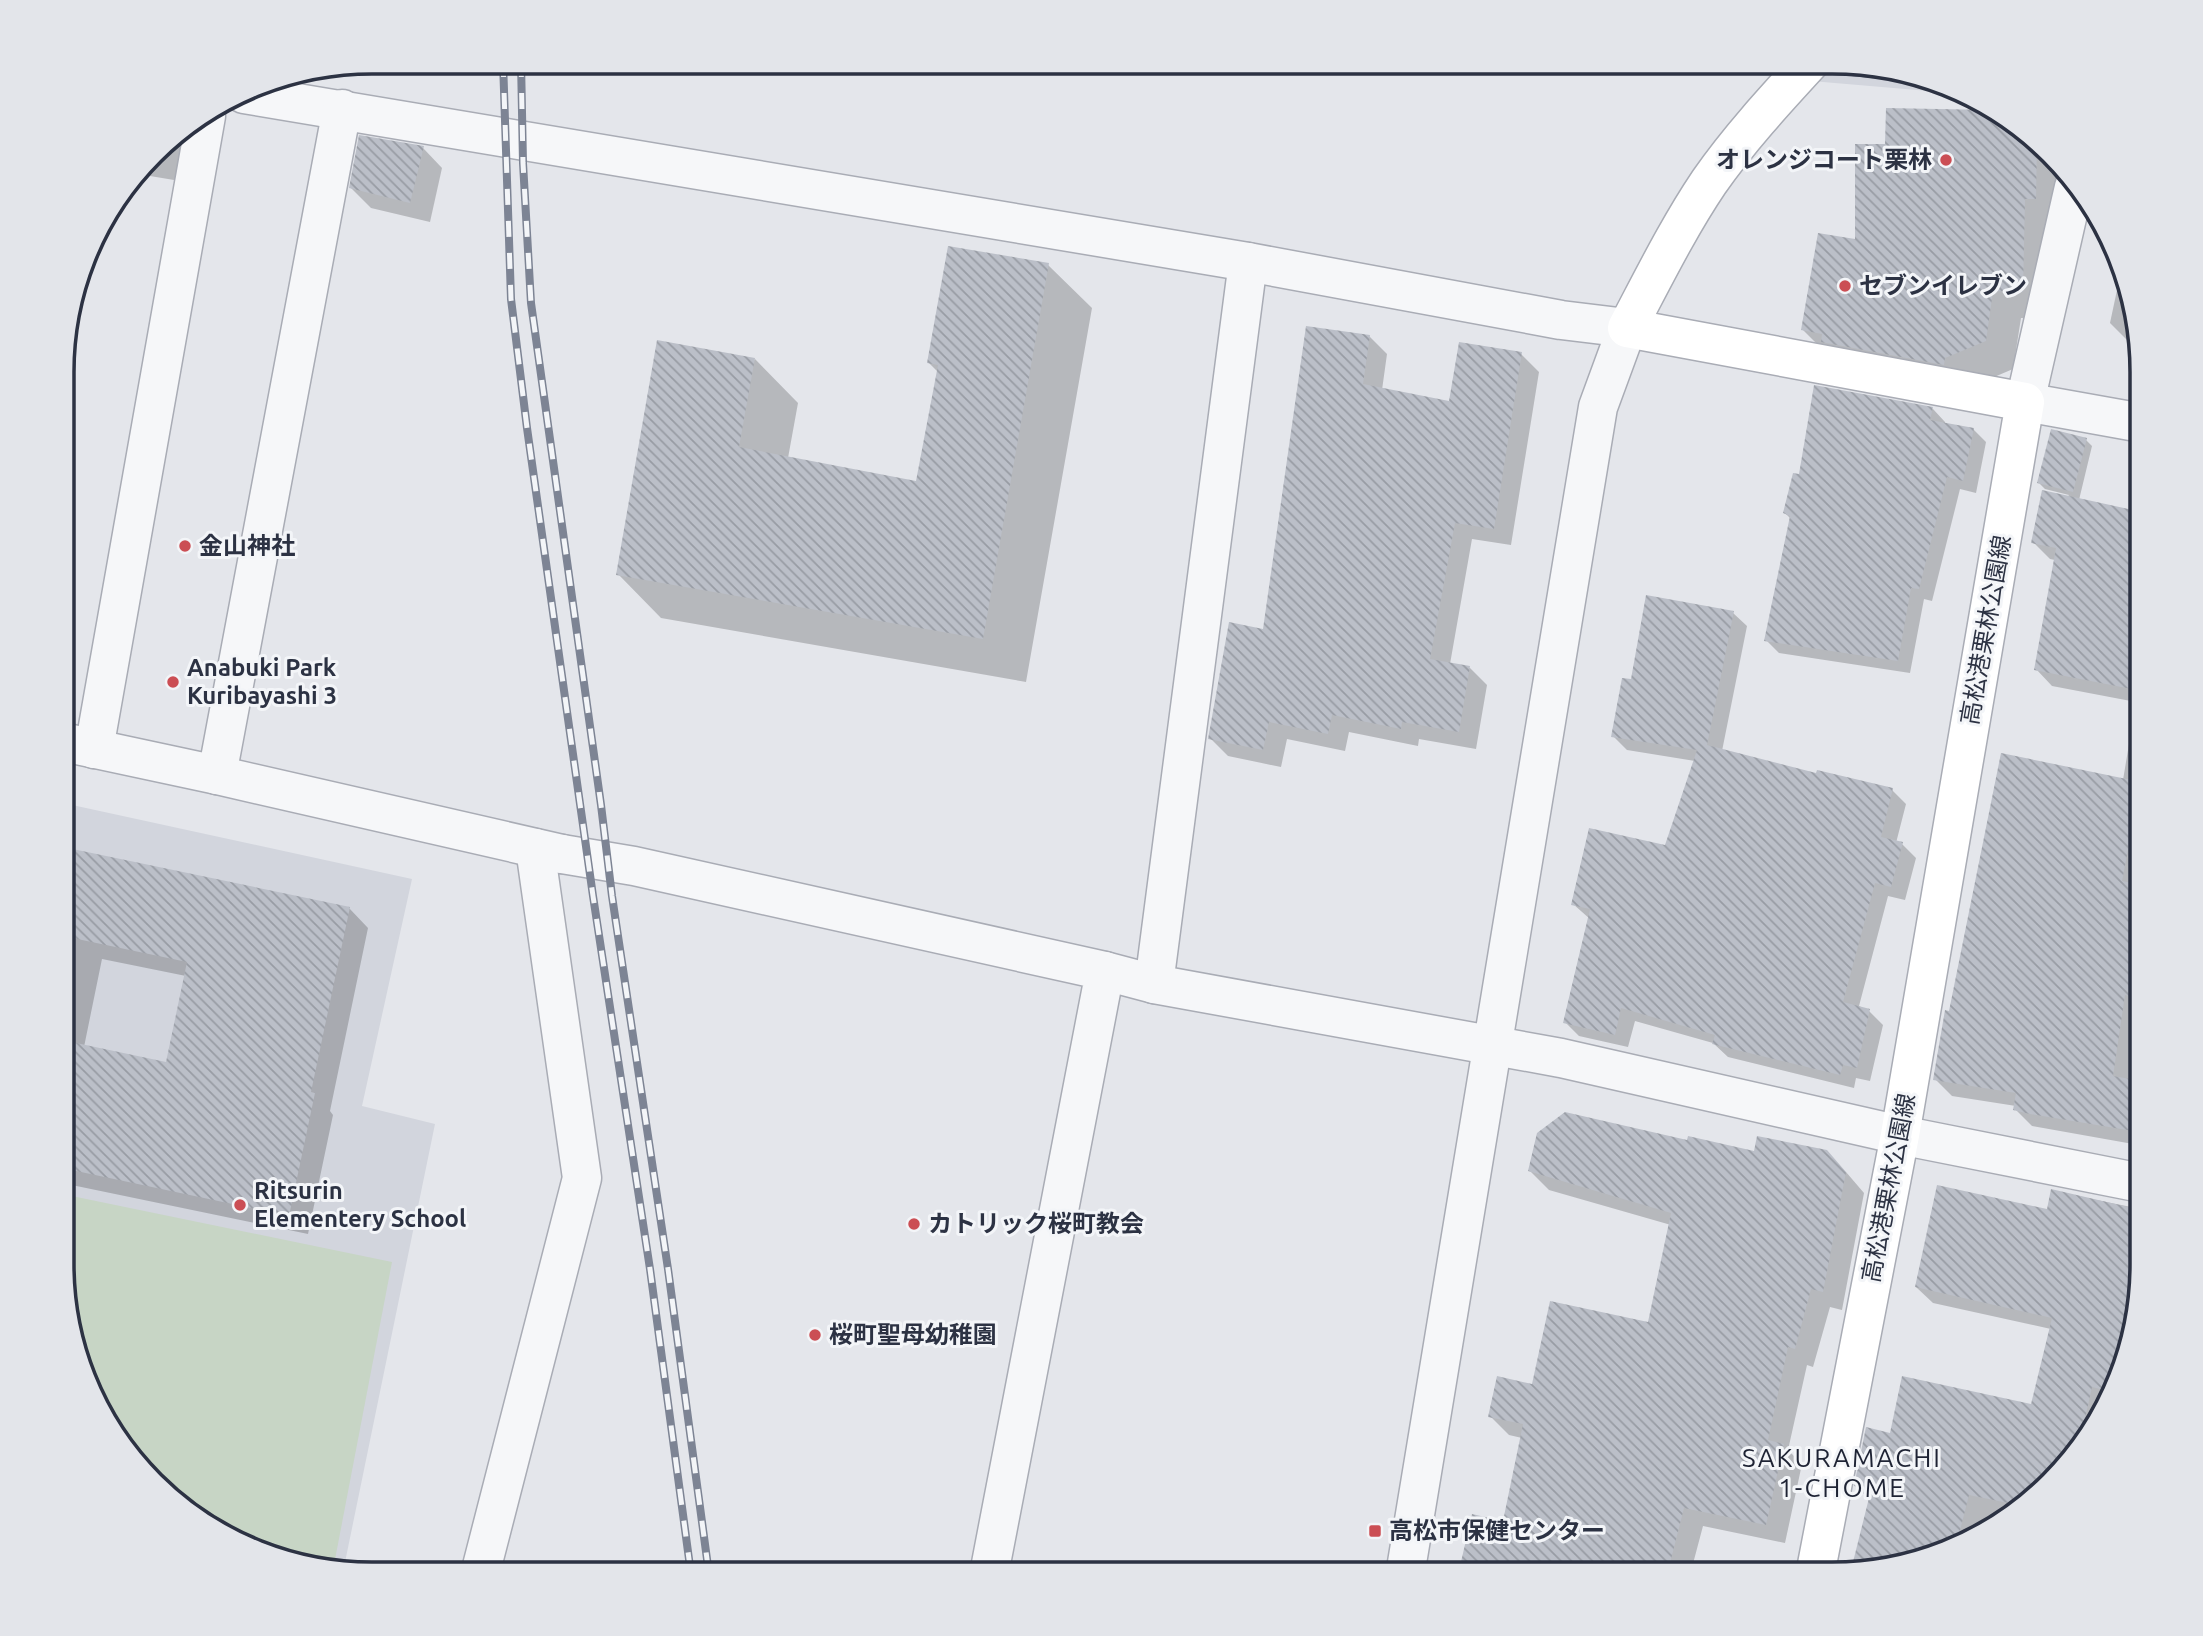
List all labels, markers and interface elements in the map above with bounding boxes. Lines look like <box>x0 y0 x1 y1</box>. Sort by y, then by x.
place label: オレンジコート栗林 <box>1716 146 1932 173</box>
marker: オレンジコート栗林 <box>1938 152 1954 168</box>
place label: セブンイレブン <box>1859 272 2027 299</box>
marker: セブンイレブン <box>1837 278 1853 294</box>
place label: 金山神社 <box>199 532 295 559</box>
street label: 高松港栗林公園線 <box>1956 533 2015 727</box>
marker: 金山神社 <box>177 538 193 554</box>
place label: Anabuki Park Kuribayashi 3 <box>187 654 337 709</box>
marker: Anabuki Park Kuribayashi 3 <box>165 674 181 690</box>
street label: 高松港栗林公園線 <box>1857 1091 1920 1285</box>
place label: Ritsurin Elementery School <box>254 1177 466 1232</box>
marker: Ritsurin Elementery School <box>232 1197 248 1213</box>
place label: カトリック桜町教会 <box>928 1210 1144 1237</box>
marker: カトリック桜町教会 <box>906 1216 922 1232</box>
place label: 桜町聖母幼稚園 <box>829 1321 997 1348</box>
marker: 桜町聖母幼稚園 <box>807 1327 823 1343</box>
district label: SAKURAMACHI 1-CHOME <box>1742 1443 1942 1502</box>
place label: 高松市保健センター <box>1389 1517 1605 1544</box>
marker: 高松市保健センター <box>1367 1523 1383 1539</box>

